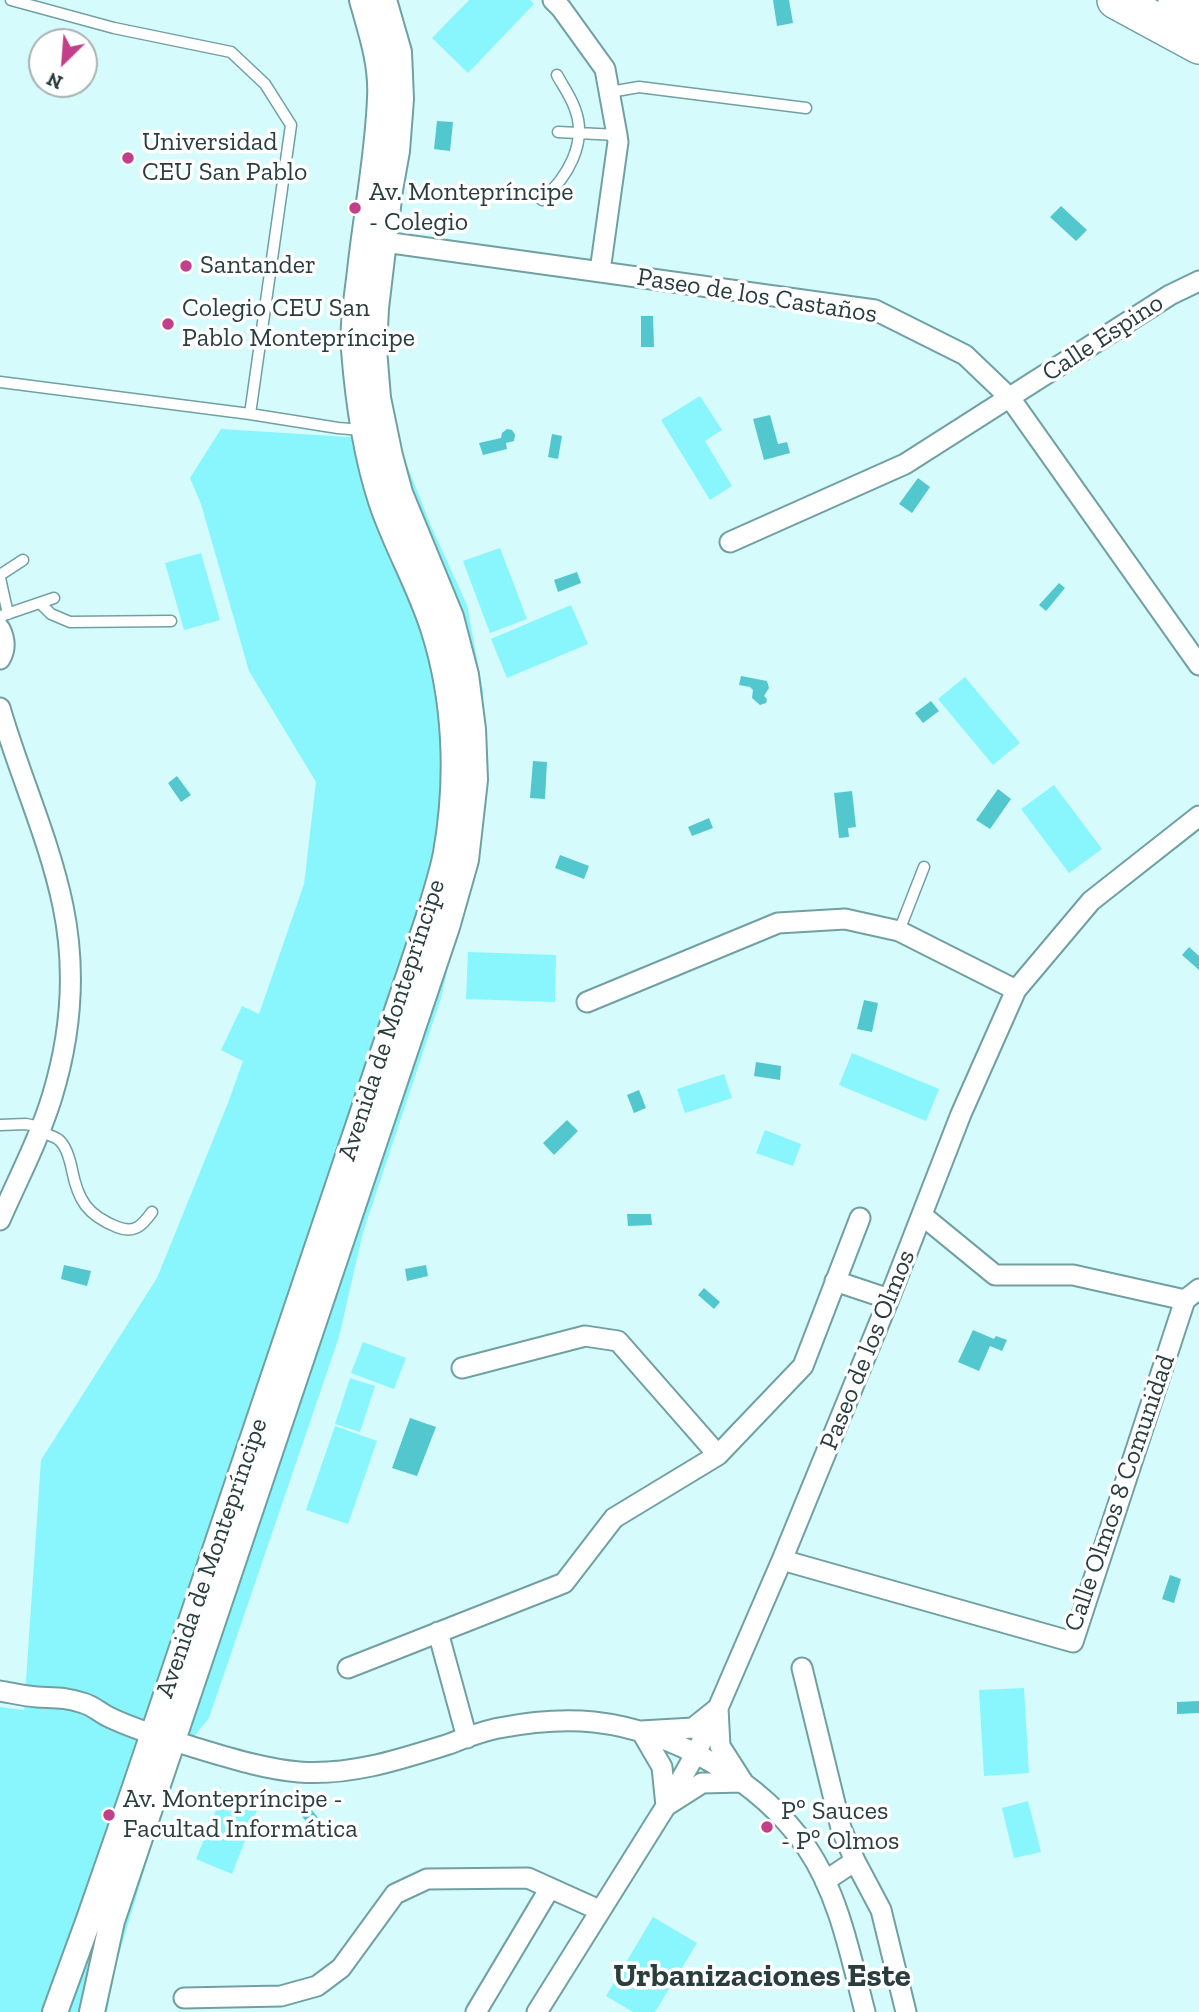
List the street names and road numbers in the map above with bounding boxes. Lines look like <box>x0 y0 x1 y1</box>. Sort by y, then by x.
street label: Paseo de los Castaños <box>635 262 879 330</box>
street label: Calle Espino <box>1037 287 1169 389</box>
street label: Avenida de Montepríncipe <box>332 876 452 1164</box>
street label: Paseo de los Olmos <box>814 1245 922 1455</box>
street label: Calle Olmos 8 Comunidad <box>1058 1351 1182 1635</box>
street label: Avenida de Montepríncipe <box>149 1414 275 1702</box>

